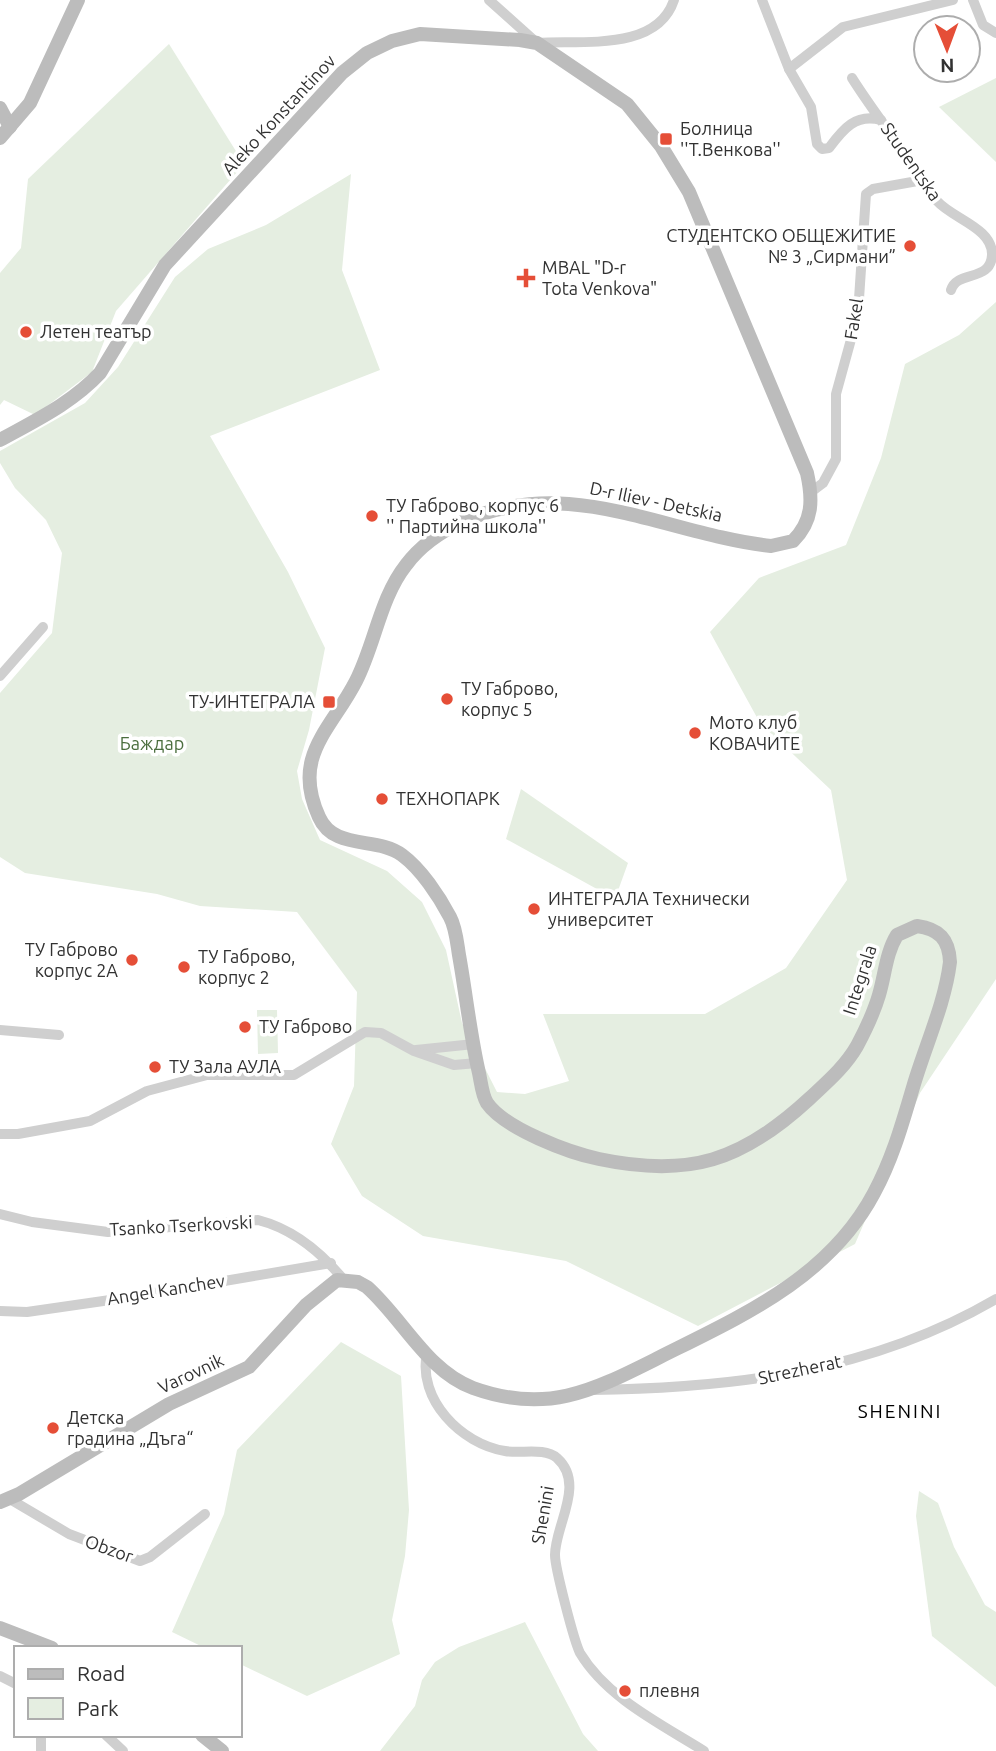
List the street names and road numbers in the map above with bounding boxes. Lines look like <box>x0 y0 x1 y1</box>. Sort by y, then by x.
street label: Aleko Konstantinov <box>218 50 339 178</box>
street label: Studentska <box>878 119 946 204</box>
street label: Fakel <box>840 297 866 341</box>
street label: D-r Iliev - Detskia <box>588 477 724 525</box>
street label: Integrala <box>838 942 880 1017</box>
street label: Tsanko Tserkovski <box>109 1211 253 1239</box>
street label: Angel Kanchev <box>106 1270 226 1308</box>
street label: Varovnik <box>155 1349 227 1397</box>
street label: Strezherat <box>756 1350 843 1388</box>
street label: Shenini <box>527 1484 557 1546</box>
street label: Obzor <box>83 1530 136 1566</box>

